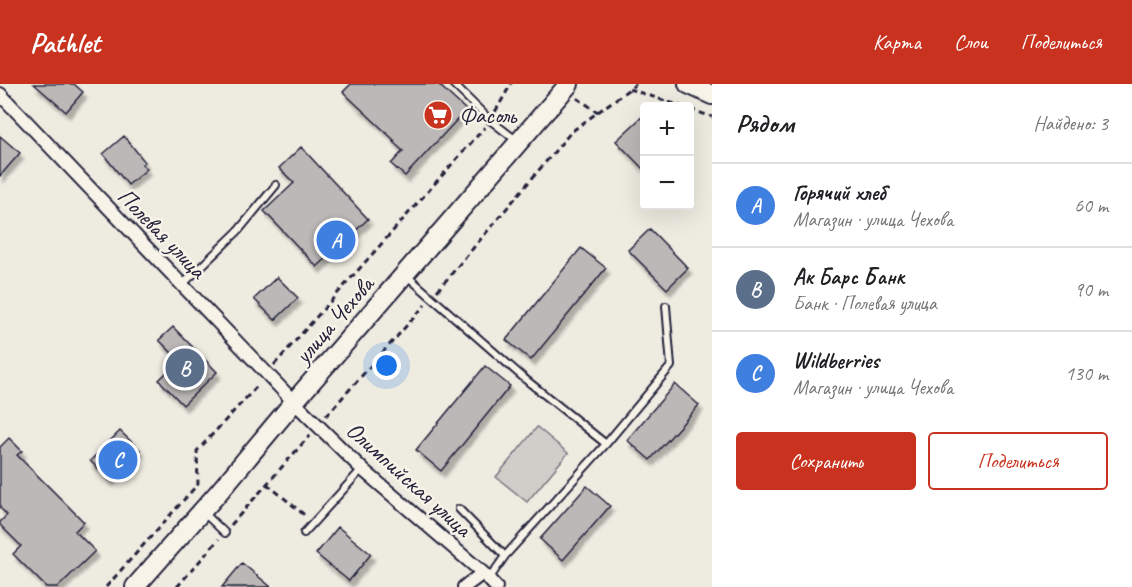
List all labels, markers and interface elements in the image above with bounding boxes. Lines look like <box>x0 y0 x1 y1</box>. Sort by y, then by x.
text: Pathlet <box>30 25 100 60</box>
text: Карта <box>873 29 921 55</box>
text: Слои <box>954 29 988 55</box>
text: Поделиться <box>1021 29 1102 55</box>
supermarket icon: Фасоль <box>422 99 454 131</box>
place label: Фасоль <box>459 100 518 130</box>
map controls <box>640 102 694 210</box>
button: + <box>640 102 694 156</box>
text: Рядом <box>736 107 794 140</box>
text: Найдено: 3 <box>1033 111 1108 136</box>
button: − <box>640 156 694 210</box>
text: Горячий хлеб <box>793 179 886 207</box>
street label: Полевая улица <box>111 181 214 286</box>
text: A <box>750 193 761 218</box>
text: 60 m <box>1074 193 1108 218</box>
text: Магазин · улица Чехова <box>793 207 953 232</box>
pin: A <box>316 218 356 262</box>
text: Ак Барс Банк <box>793 263 904 291</box>
street label: улица Чехова <box>287 269 382 371</box>
text: B <box>750 277 761 302</box>
text: 90 m <box>1074 277 1108 302</box>
text: Банк · Полевая улица <box>793 291 937 316</box>
pin: B <box>166 346 204 390</box>
text: Wildberries <box>793 347 879 375</box>
your location <box>372 351 401 380</box>
text: C <box>751 361 760 386</box>
text: 130 m <box>1065 361 1108 386</box>
text: Магазин · улица Чехова <box>793 375 953 400</box>
street label: Олимпийская улица <box>340 415 479 544</box>
button: Сохранить <box>736 432 916 490</box>
button: Поделиться <box>928 432 1108 490</box>
pin: C <box>98 438 138 482</box>

